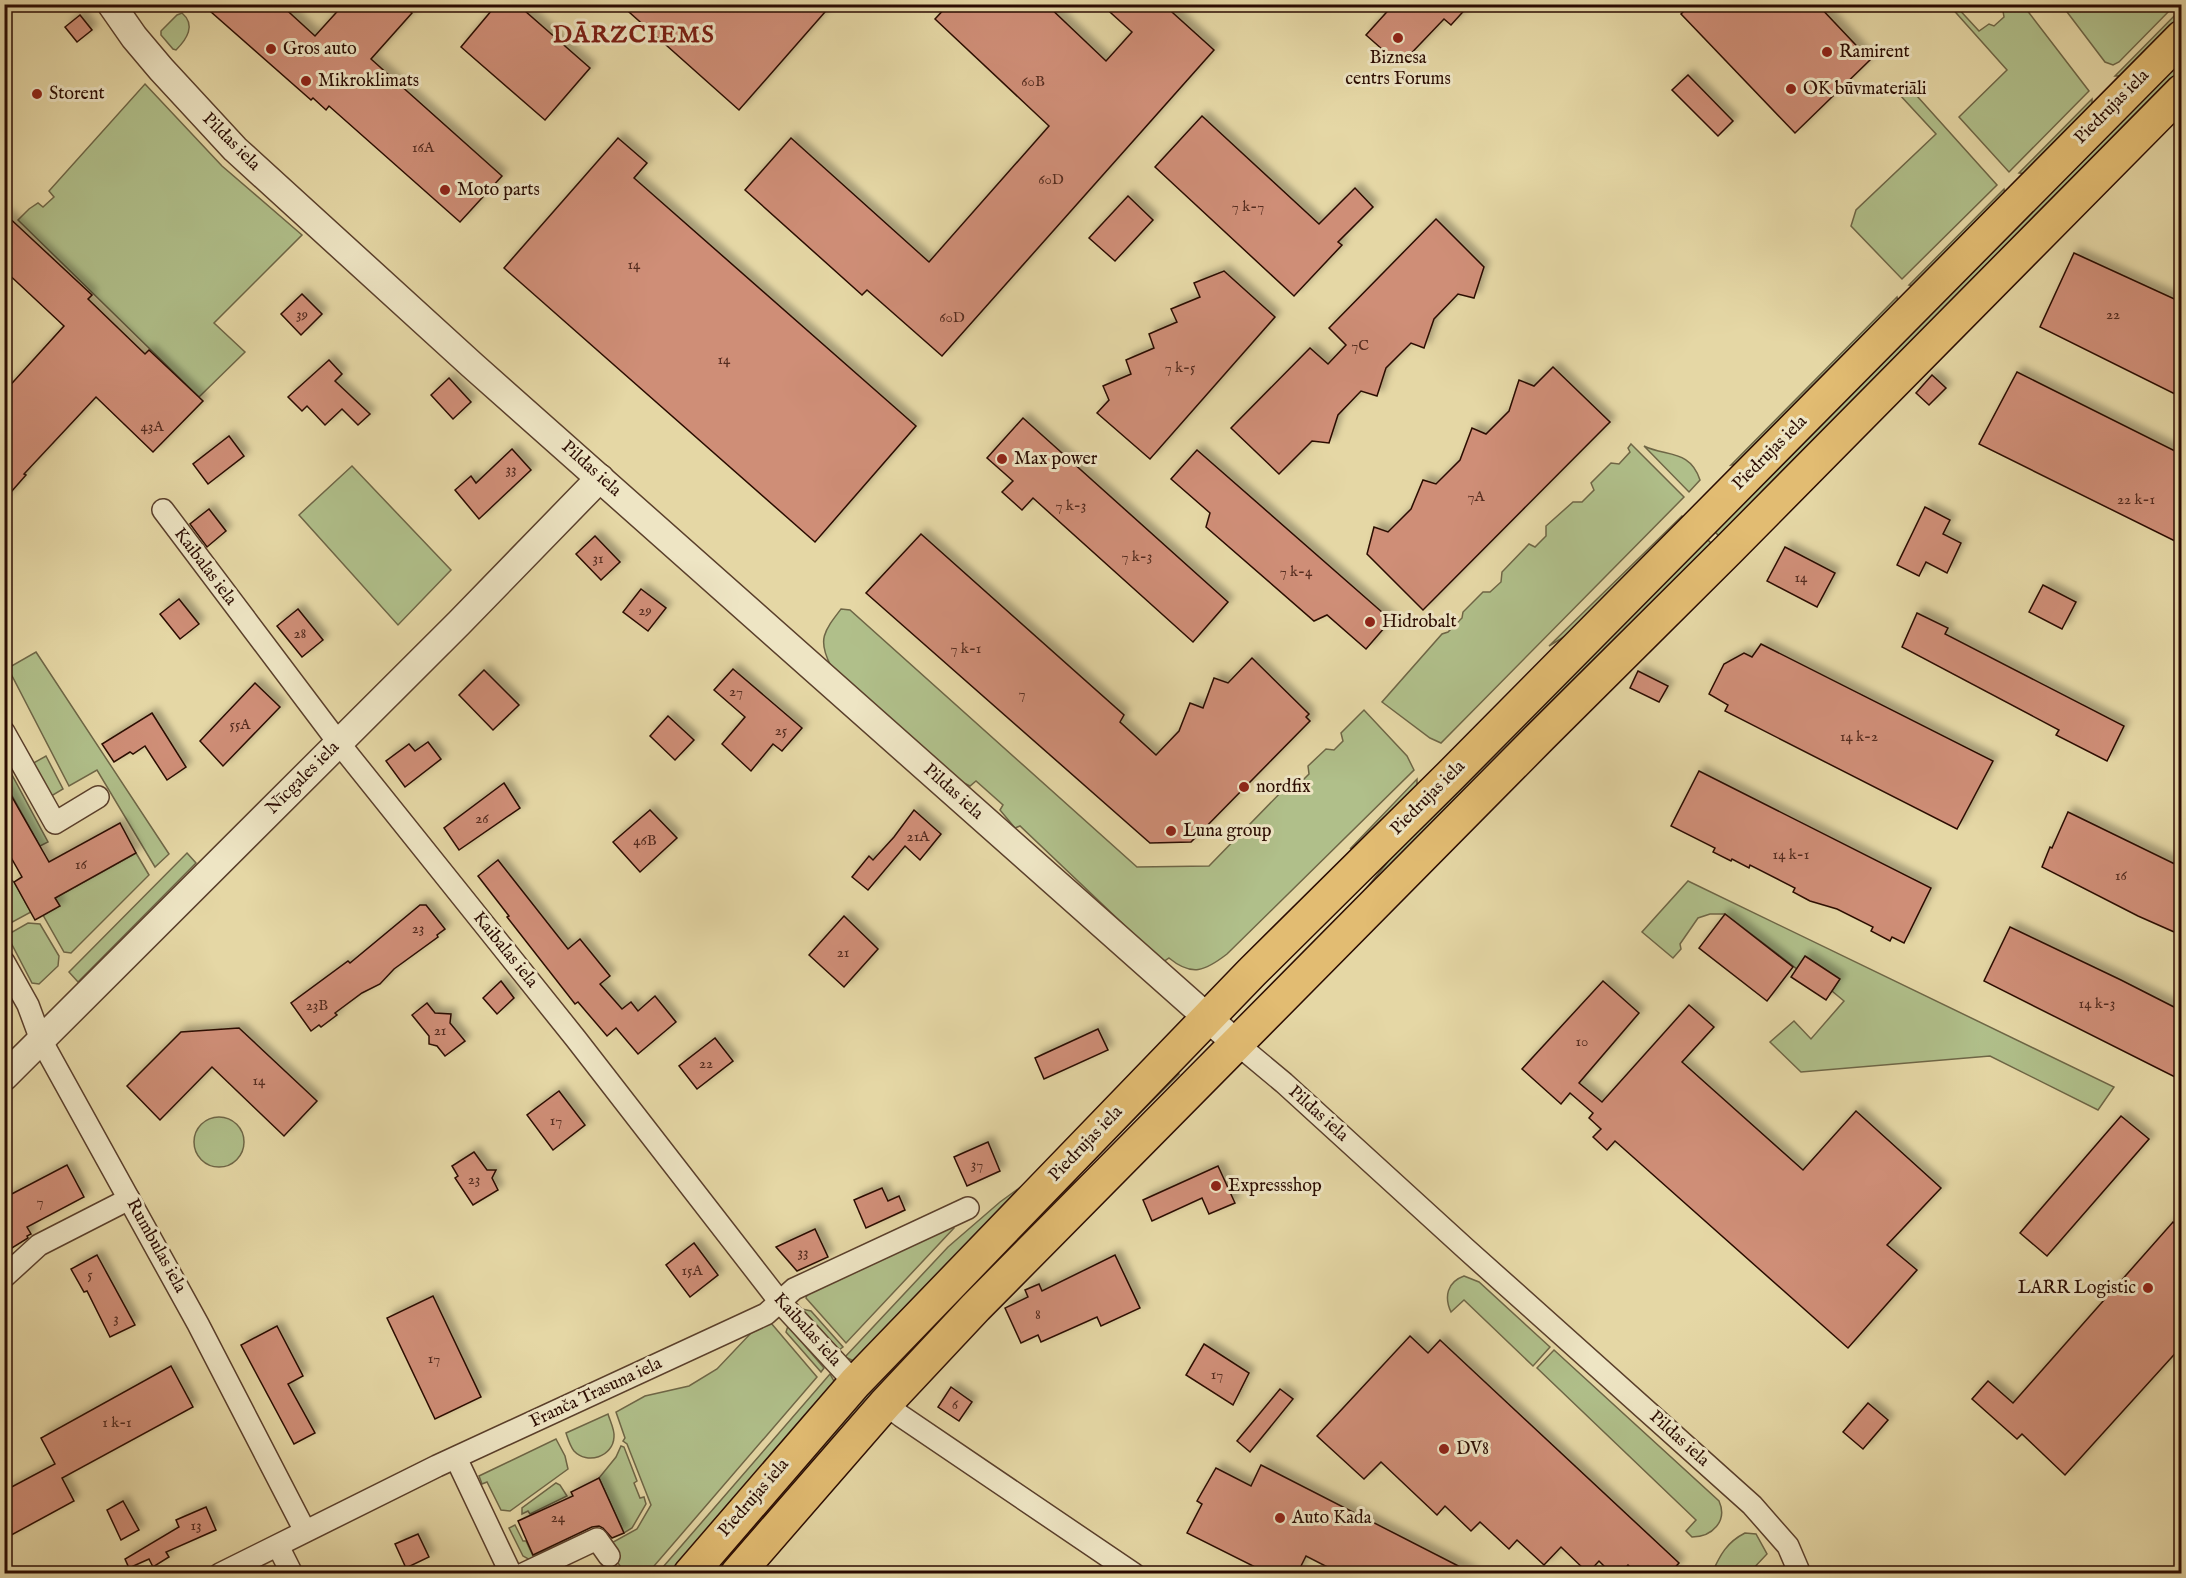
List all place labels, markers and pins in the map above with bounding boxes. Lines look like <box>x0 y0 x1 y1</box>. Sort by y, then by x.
marker: Biznesa centrs Forums <box>1391 31 1405 45</box>
place label: Gros auto <box>283 38 357 61</box>
place label: Ramirent <box>1839 41 1910 64</box>
marker: Gros auto <box>264 42 278 56</box>
marker: Ramirent <box>1820 45 1834 59</box>
place label: Biznesa centrs Forums <box>1345 47 1451 91</box>
place label: Mikroklimats <box>318 70 419 93</box>
marker: Mikroklimats <box>299 74 313 88</box>
place label: OK būvmateriāli <box>1803 78 1927 101</box>
marker: OK būvmateriāli <box>1784 82 1798 96</box>
place label: Storent <box>49 83 105 106</box>
marker: Storent <box>30 87 44 101</box>
place label: Moto parts <box>457 179 540 202</box>
marker: Moto parts <box>438 183 452 197</box>
place label: Max power <box>1014 448 1098 471</box>
marker: Max power <box>995 452 1009 466</box>
place label: Hidrobalt <box>1382 611 1457 634</box>
marker: Hidrobalt <box>1363 615 1377 629</box>
place label: nordfix <box>1256 776 1311 799</box>
marker: nordfix <box>1237 780 1251 794</box>
place label: Luna group <box>1183 820 1272 843</box>
marker: Luna group <box>1164 824 1178 838</box>
place label: Expressshop <box>1228 1175 1322 1198</box>
marker: Expressshop <box>1209 1179 1223 1193</box>
place label: LARR Logistic <box>2018 1277 2136 1300</box>
marker: LARR Logistic <box>2141 1281 2155 1295</box>
place label: DV8 <box>1456 1438 1489 1461</box>
marker: DV8 <box>1437 1442 1451 1456</box>
place label: Auto Kada <box>1291 1507 1372 1530</box>
marker: Auto Kada <box>1273 1511 1287 1525</box>

